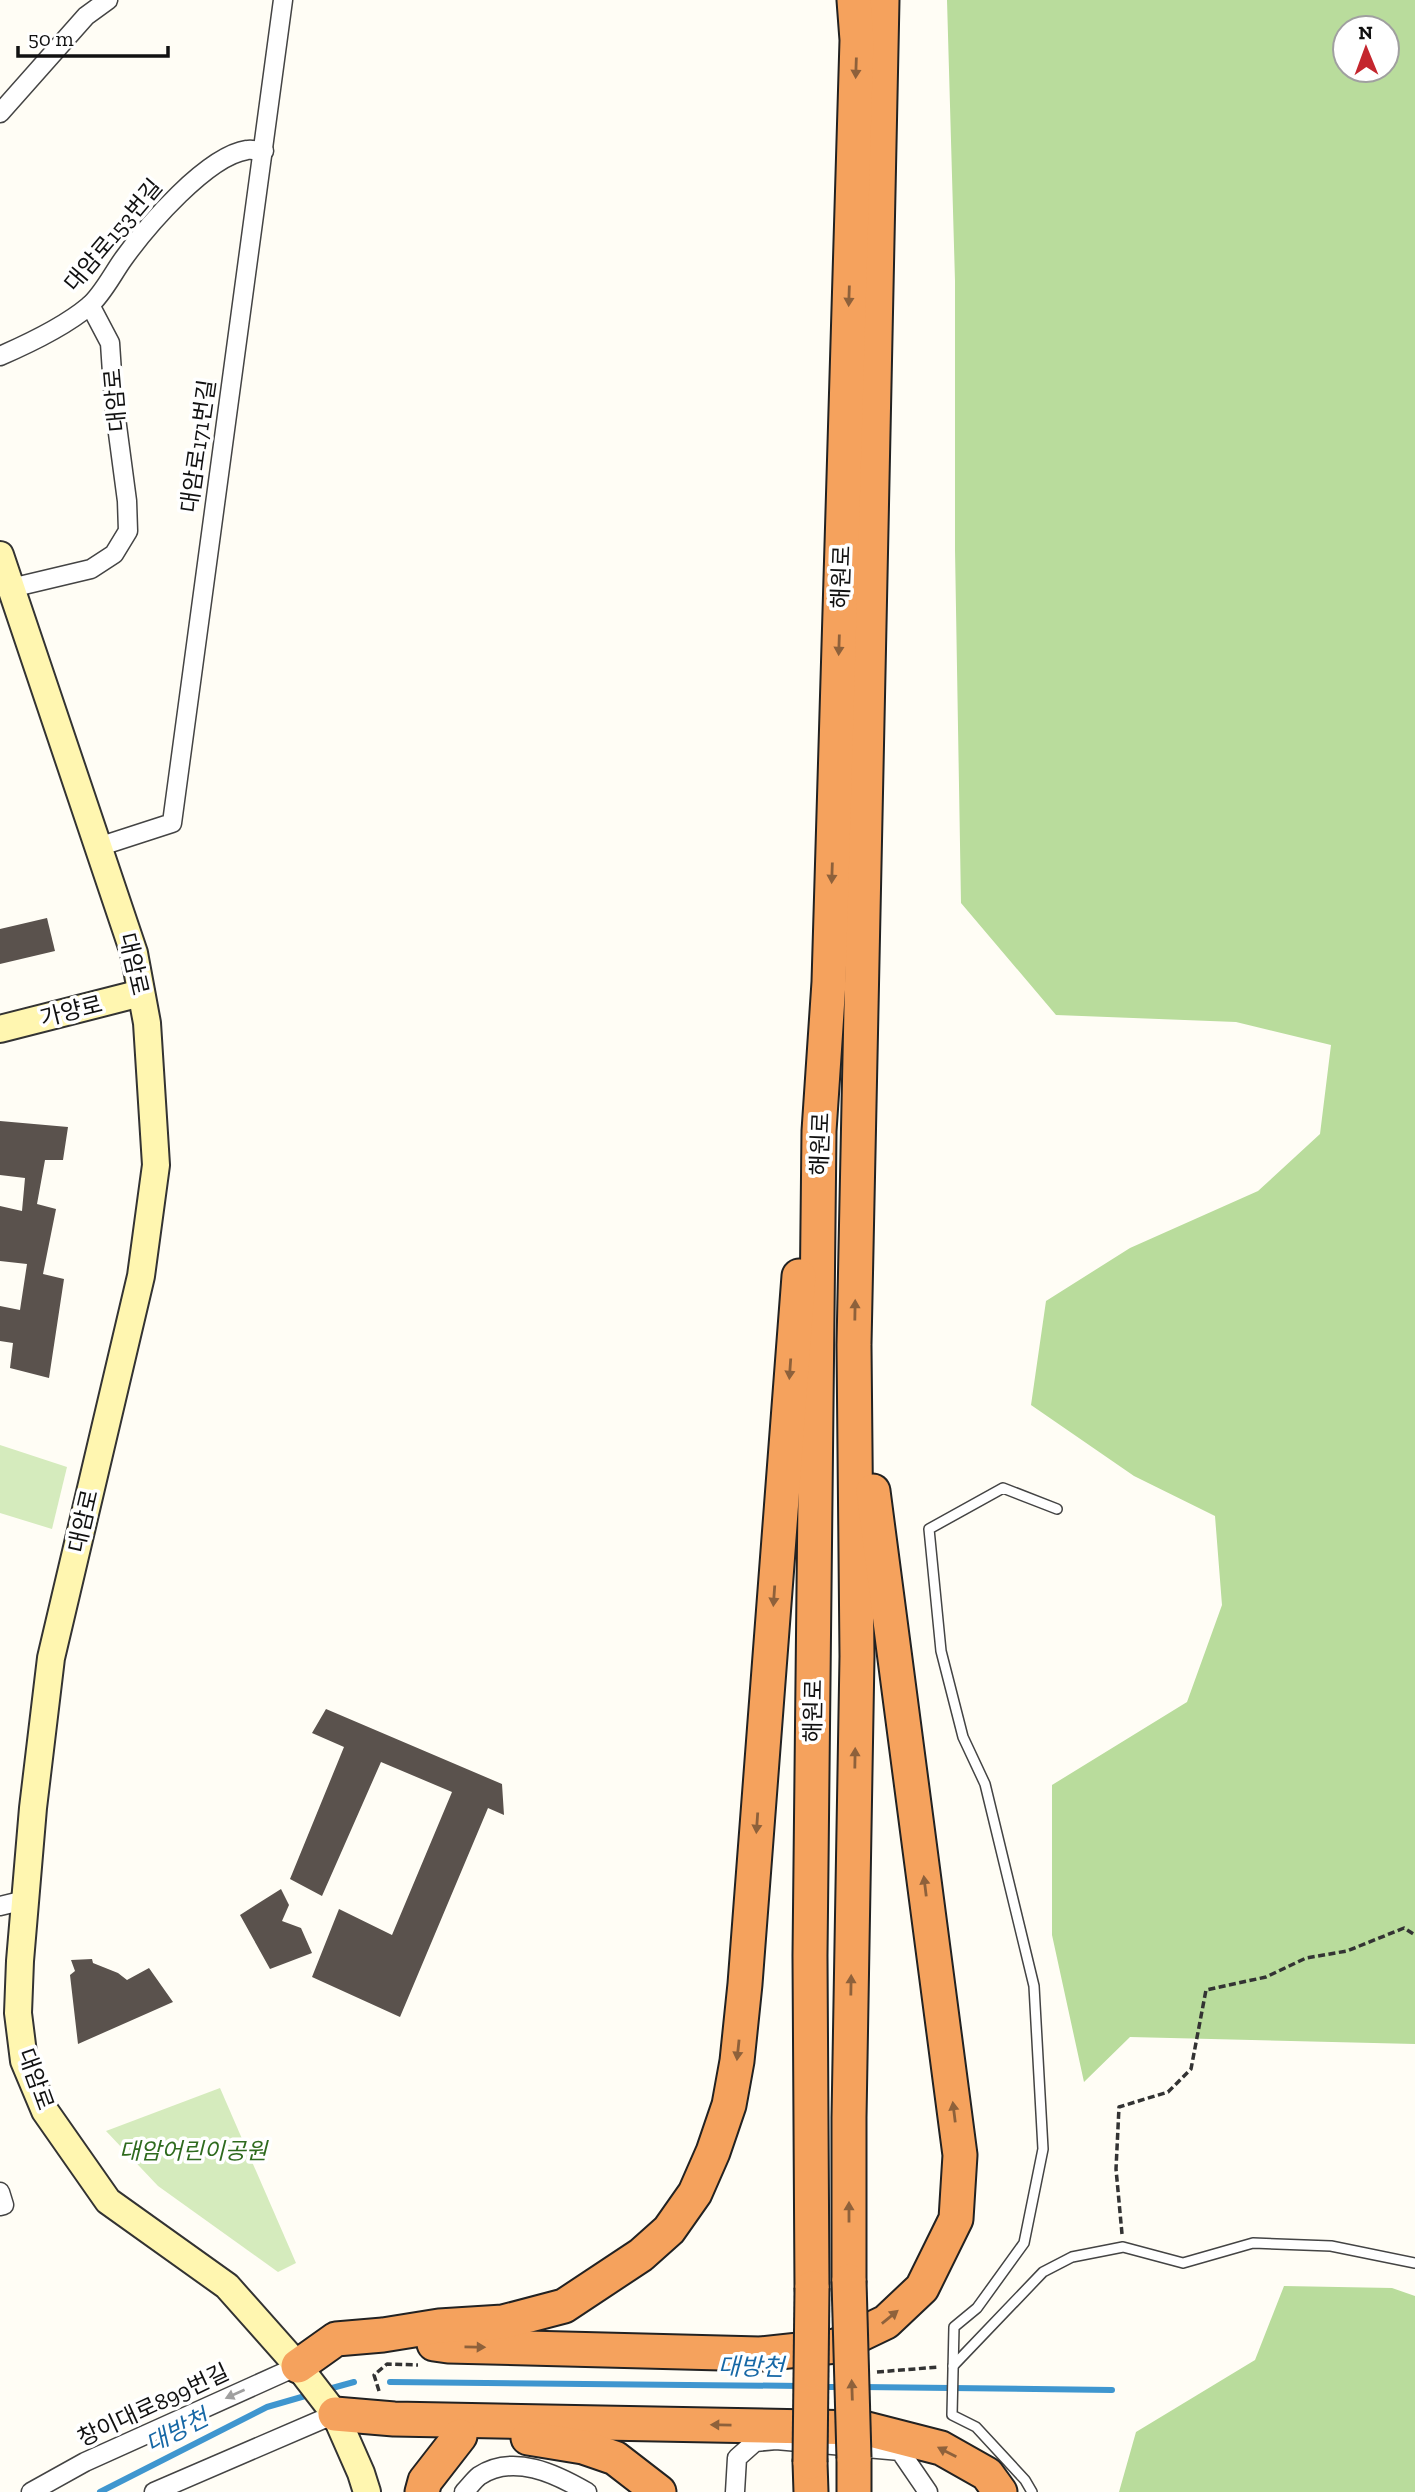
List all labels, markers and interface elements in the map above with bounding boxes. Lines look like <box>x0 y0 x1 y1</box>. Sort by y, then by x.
scale bar <box>18 14 168 58</box>
north arrow <box>1331 14 1401 84</box>
text: N <box>1358 21 1373 44</box>
text: 50 m <box>28 26 74 51</box>
one-way arrow <box>850 57 862 79</box>
street label: 대암로153번길 <box>58 173 168 297</box>
one-way arrow <box>844 285 855 307</box>
street label: 대암로 <box>98 367 132 433</box>
street label: 대암로171번길 <box>175 378 221 514</box>
street label: 해원로 <box>826 545 856 609</box>
one-way arrow <box>833 635 844 657</box>
one-way arrow <box>826 862 838 884</box>
street label: 대암로 <box>113 930 155 998</box>
street label: 가양로 <box>37 990 105 1032</box>
street label: 해원로 <box>805 1112 835 1176</box>
one-way arrow <box>849 1298 860 1320</box>
one-way arrow <box>784 1358 795 1380</box>
street label: 대암로 <box>62 1487 104 1555</box>
one-way arrow <box>768 1585 779 1607</box>
street label: 해원로 <box>798 1679 828 1743</box>
one-way arrow <box>849 1746 861 1768</box>
one-way arrow <box>751 1812 762 1834</box>
one-way arrow <box>919 1875 930 1897</box>
one-way arrow <box>845 1974 857 1996</box>
one-way arrow <box>733 2039 744 2061</box>
street label: 대암로 <box>12 2044 60 2114</box>
one-way arrow <box>949 2101 960 2123</box>
park label: 대암어린이공원 <box>119 2137 269 2165</box>
one-way arrow <box>843 2201 855 2223</box>
one-way arrow <box>881 2309 899 2324</box>
one-way arrow <box>464 2341 486 2352</box>
water label: 대방천 <box>718 2351 787 2382</box>
street label: 창이대로899번길 <box>73 2358 233 2452</box>
one-way arrow <box>846 2379 857 2401</box>
one-way arrow <box>225 2389 246 2400</box>
water label: 대방천 <box>141 2401 215 2459</box>
one-way arrow <box>710 2419 732 2431</box>
one-way arrow <box>937 2446 957 2457</box>

